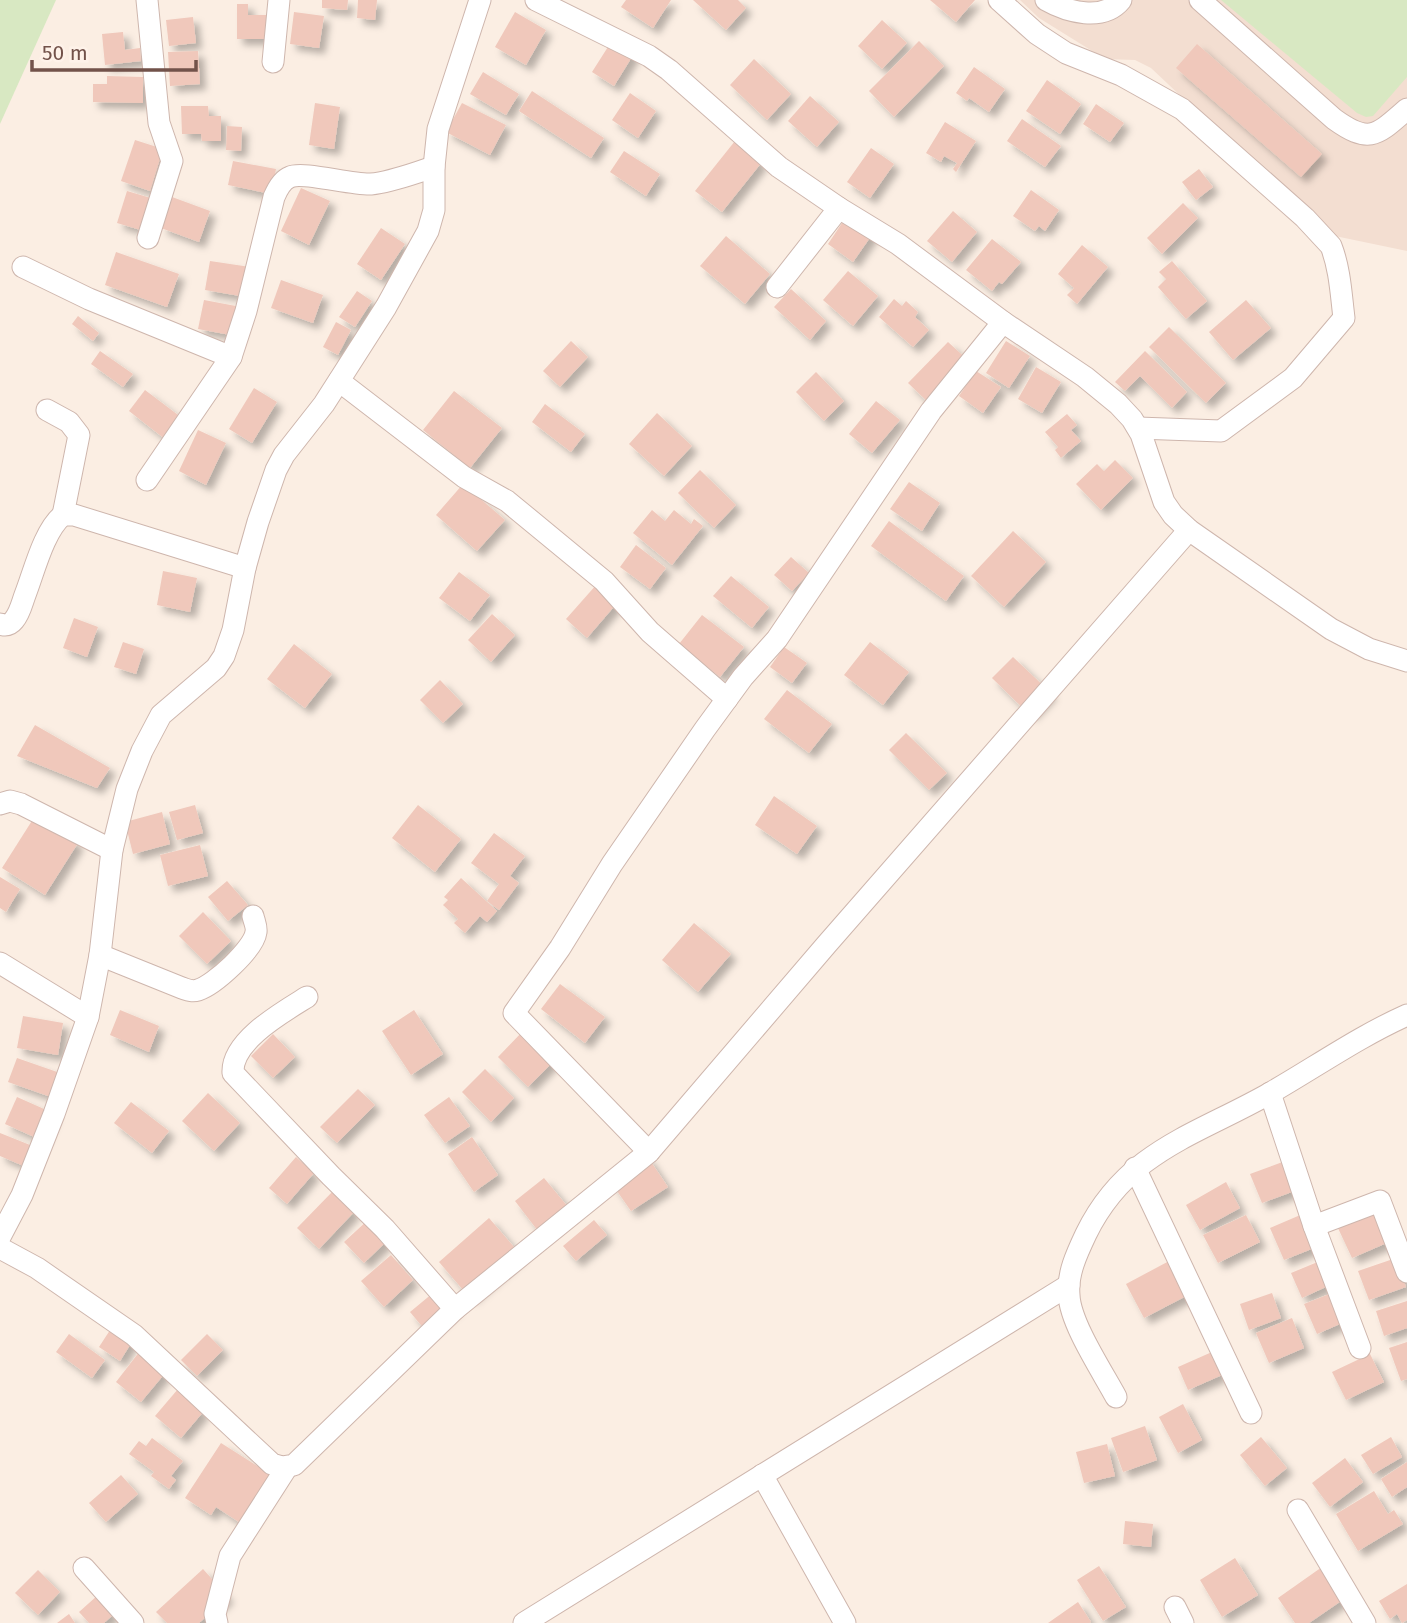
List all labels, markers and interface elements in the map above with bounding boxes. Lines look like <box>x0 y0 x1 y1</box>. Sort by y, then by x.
scale bar <box>32 28 196 72</box>
text: 50 m <box>42 40 88 66</box>

